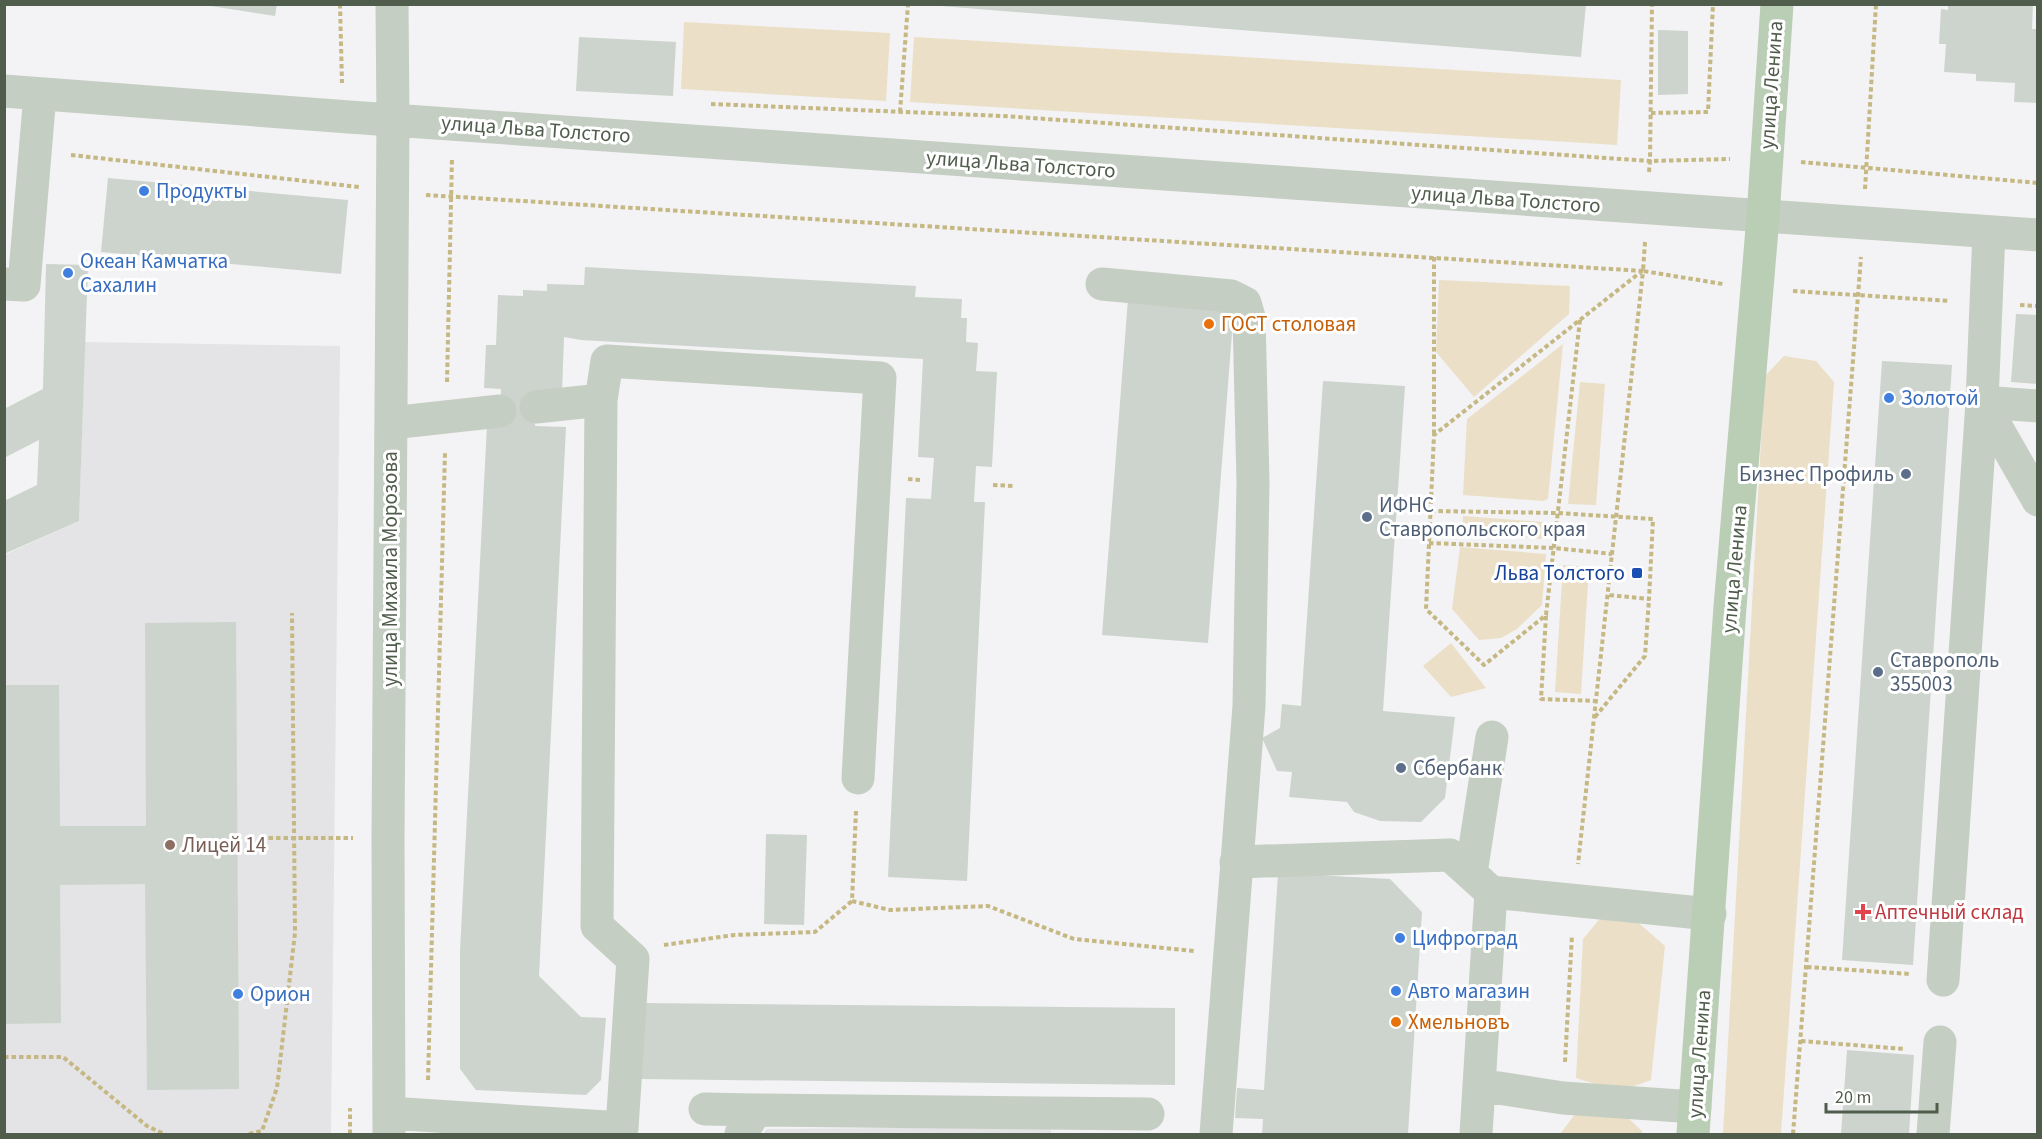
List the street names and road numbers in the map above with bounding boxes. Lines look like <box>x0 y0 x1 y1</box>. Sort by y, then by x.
street label: улица Ленина <box>1752 20 1790 150</box>
street label: улица Льва Толстого <box>440 107 632 151</box>
street label: улица Льва Толстого <box>925 142 1117 186</box>
street label: улица Льва Толстого <box>1410 177 1602 221</box>
street label: улица Михаила Морозова <box>375 451 405 687</box>
street label: улица Ленина <box>1713 503 1755 635</box>
street label: улица Ленина <box>1680 989 1718 1119</box>

